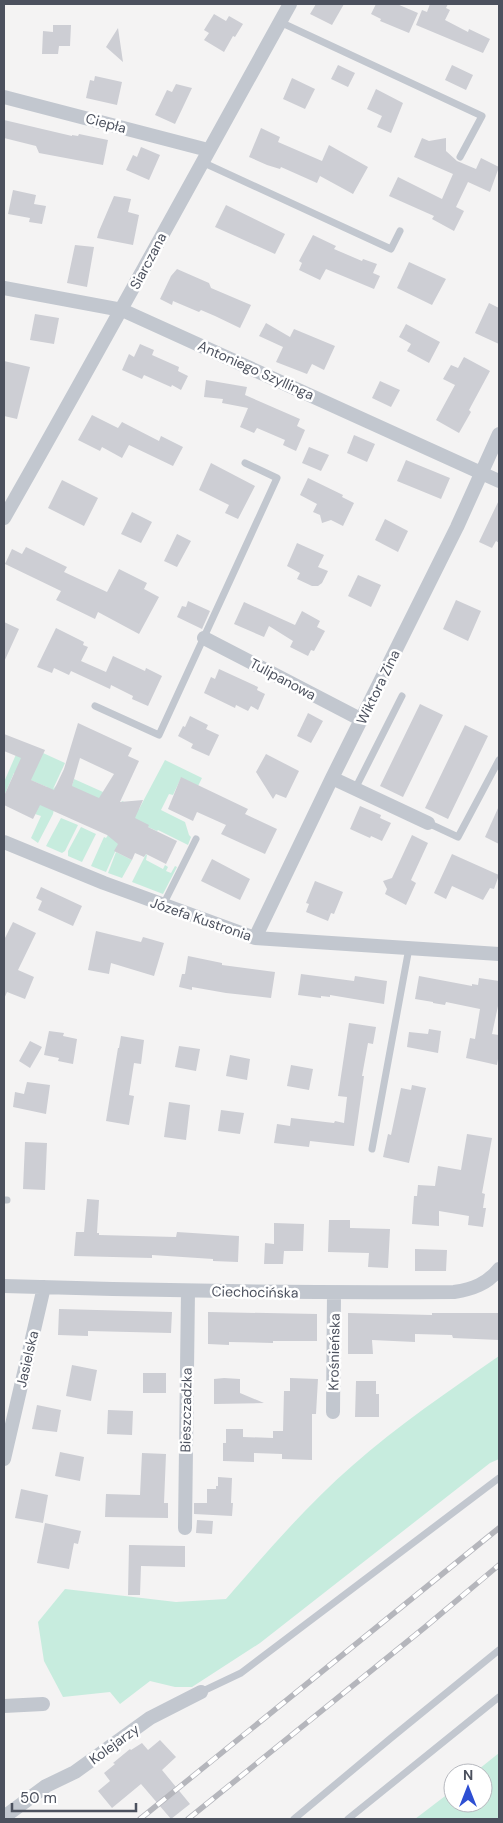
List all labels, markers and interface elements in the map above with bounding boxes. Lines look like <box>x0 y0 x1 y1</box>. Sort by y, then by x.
street label: Ciepła <box>84 109 128 137</box>
street label: Siarczana <box>126 230 170 292</box>
street label: Antoniego Szyllinga <box>195 336 317 404</box>
street label: Wiktora Zina <box>352 647 404 727</box>
street label: Tulipanowa <box>247 654 319 704</box>
street label: Józefa Kustronia <box>148 893 254 945</box>
street label: Ciechocińska <box>211 1282 299 1302</box>
street label: Krośnieńska <box>324 1313 344 1391</box>
street label: Jasielska <box>12 1329 42 1389</box>
street label: Bieszczadzka <box>176 1367 196 1453</box>
street label: Kolejarzy <box>85 1720 143 1768</box>
north arrow <box>443 1763 493 1813</box>
text: N <box>463 1766 473 1784</box>
scale bar <box>12 1780 136 1812</box>
text: 50 m <box>20 1788 57 1808</box>

